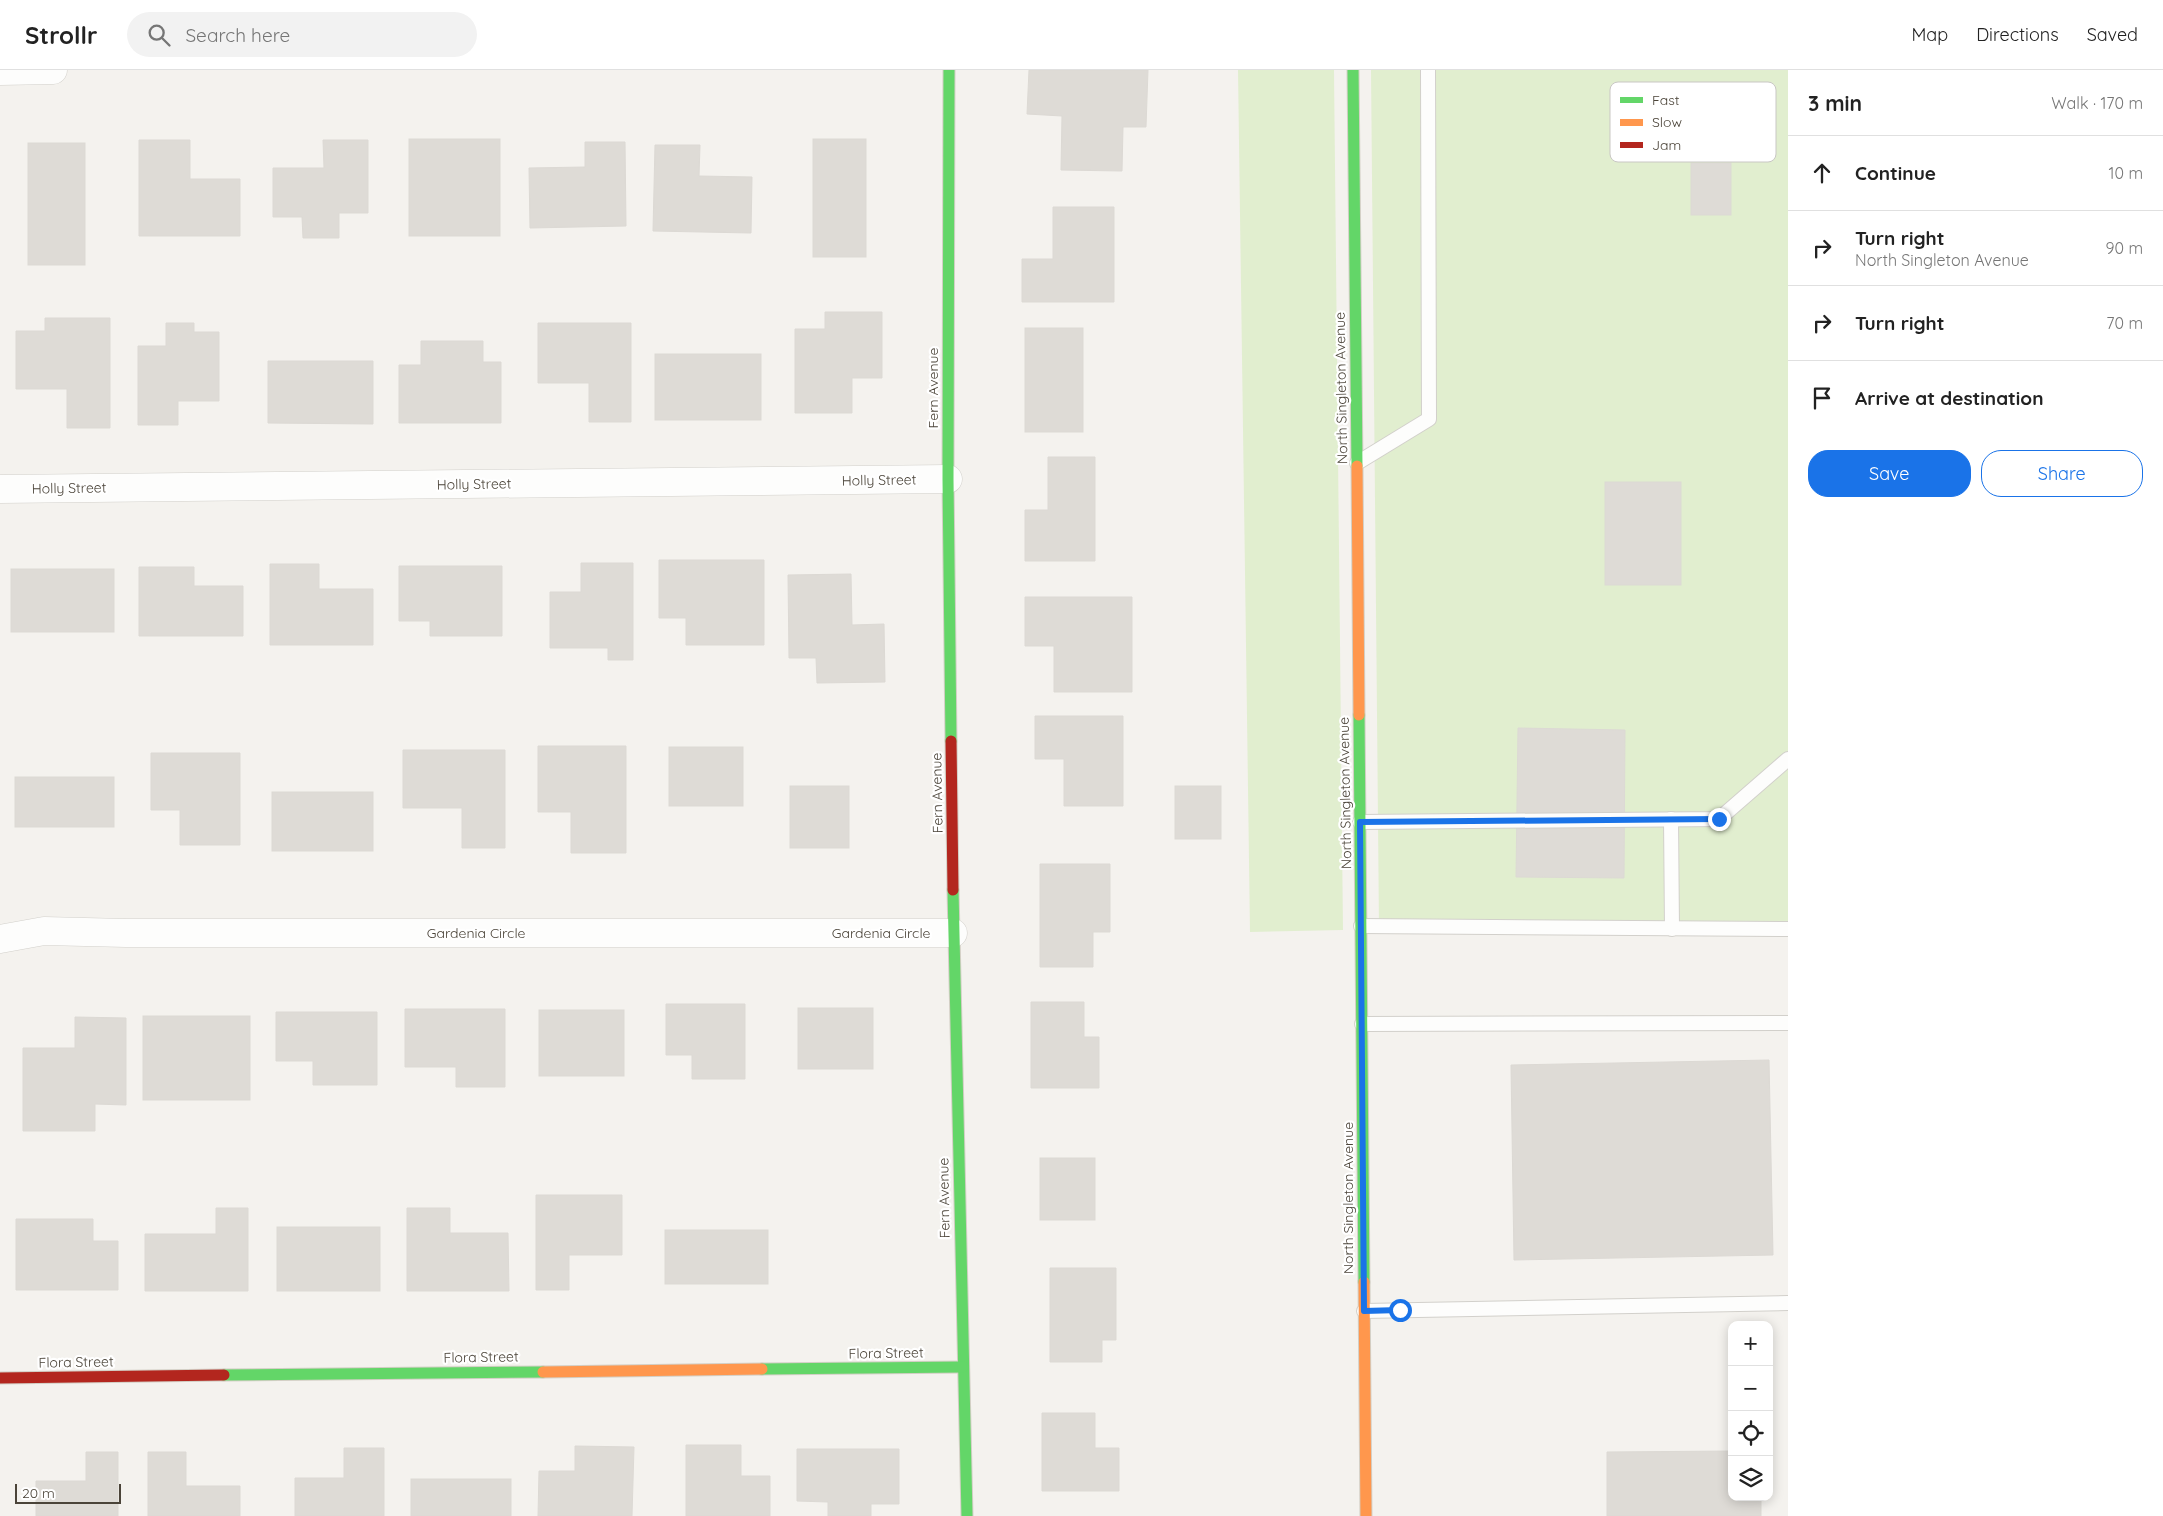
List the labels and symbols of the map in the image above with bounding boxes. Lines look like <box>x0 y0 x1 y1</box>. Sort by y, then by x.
legend <box>1610 82 1776 162</box>
text: Fast <box>1652 91 1680 109</box>
text: Slow <box>1652 113 1682 131</box>
text: Jam <box>1652 136 1681 154</box>
street label: North Singleton Avenue <box>1331 312 1351 464</box>
street label: Fern Avenue <box>924 348 942 428</box>
street label: Holly Street <box>841 470 917 490</box>
street label: Holly Street <box>436 474 512 494</box>
street label: Holly Street <box>31 478 107 498</box>
street label: North Singleton Avenue <box>1335 717 1355 869</box>
street label: Fern Avenue <box>927 752 947 834</box>
route end <box>1708 808 1731 831</box>
street label: Gardenia Circle <box>427 924 525 942</box>
street label: Gardenia Circle <box>832 924 930 942</box>
street label: North Singleton Avenue <box>1339 1122 1357 1274</box>
street label: Fern Avenue <box>934 1157 954 1239</box>
route start <box>1389 1299 1412 1322</box>
street label: Flora Street <box>848 1343 924 1363</box>
street label: Flora Street <box>443 1347 519 1367</box>
street label: Flora Street <box>38 1352 114 1372</box>
scale bar <box>15 1481 121 1504</box>

